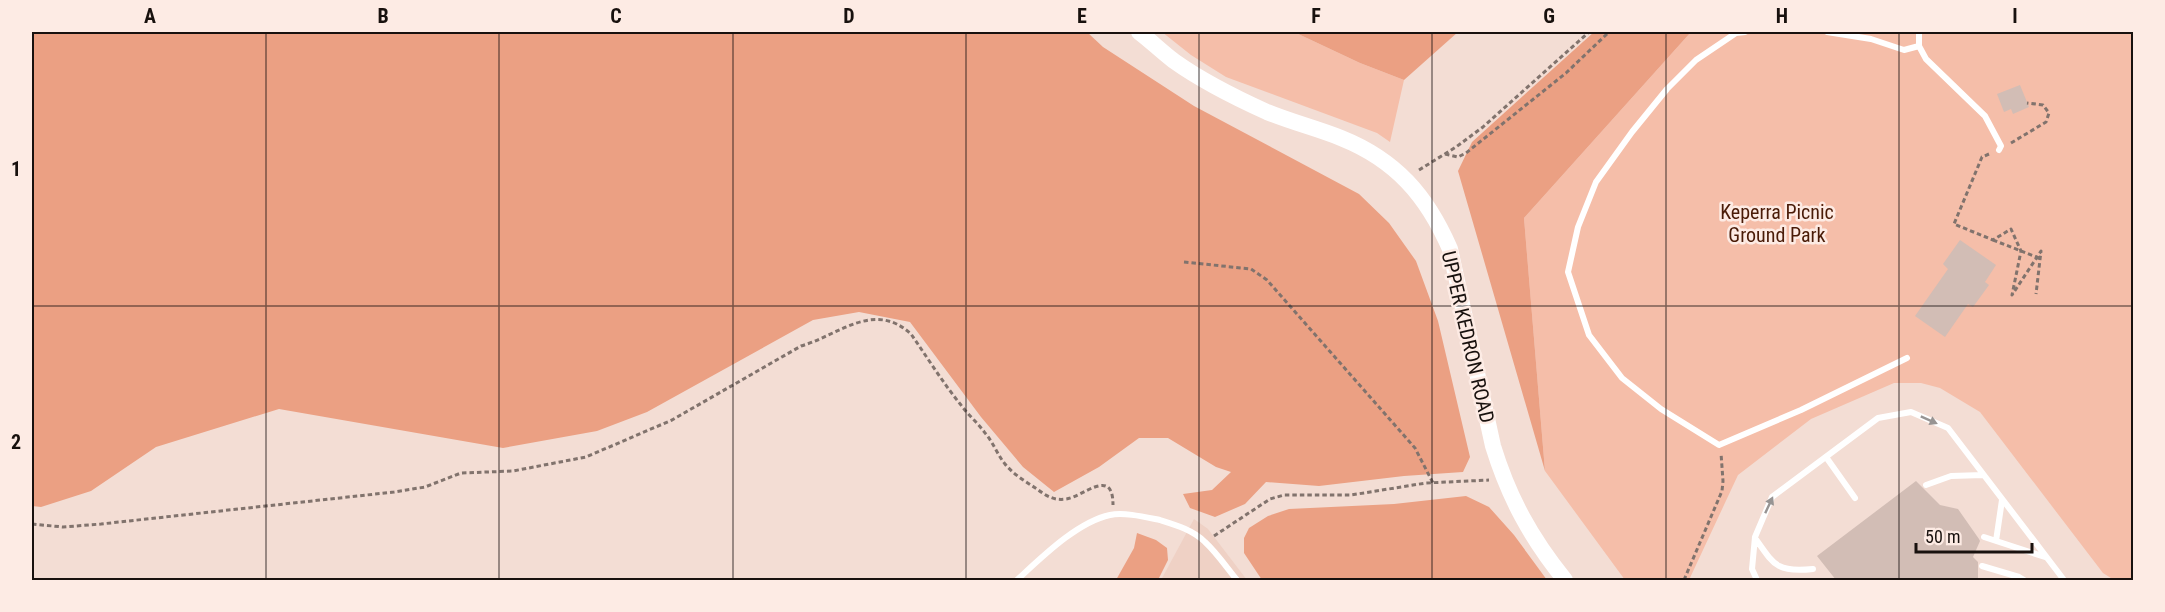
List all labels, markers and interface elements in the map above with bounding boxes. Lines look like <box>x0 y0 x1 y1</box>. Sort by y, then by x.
text: A <box>144 4 156 28</box>
text: B <box>377 4 389 28</box>
text: C <box>610 4 622 28</box>
text: D <box>843 4 855 28</box>
text: E <box>1077 4 1087 28</box>
text: F <box>1311 4 1321 28</box>
text: G <box>1543 4 1555 28</box>
text: H <box>1776 4 1788 28</box>
text: I <box>2012 4 2018 28</box>
text: 1 <box>11 157 21 181</box>
park label: Keperra Picnic Ground Park <box>1720 200 1834 247</box>
street label: UPPER KEDRON ROAD <box>1437 249 1499 425</box>
one-way arrow <box>1921 415 1939 425</box>
text: 2 <box>11 430 21 454</box>
one-way arrow <box>1764 497 1773 514</box>
scale bar <box>1916 516 2032 554</box>
text: 50 m <box>1925 526 1960 547</box>

